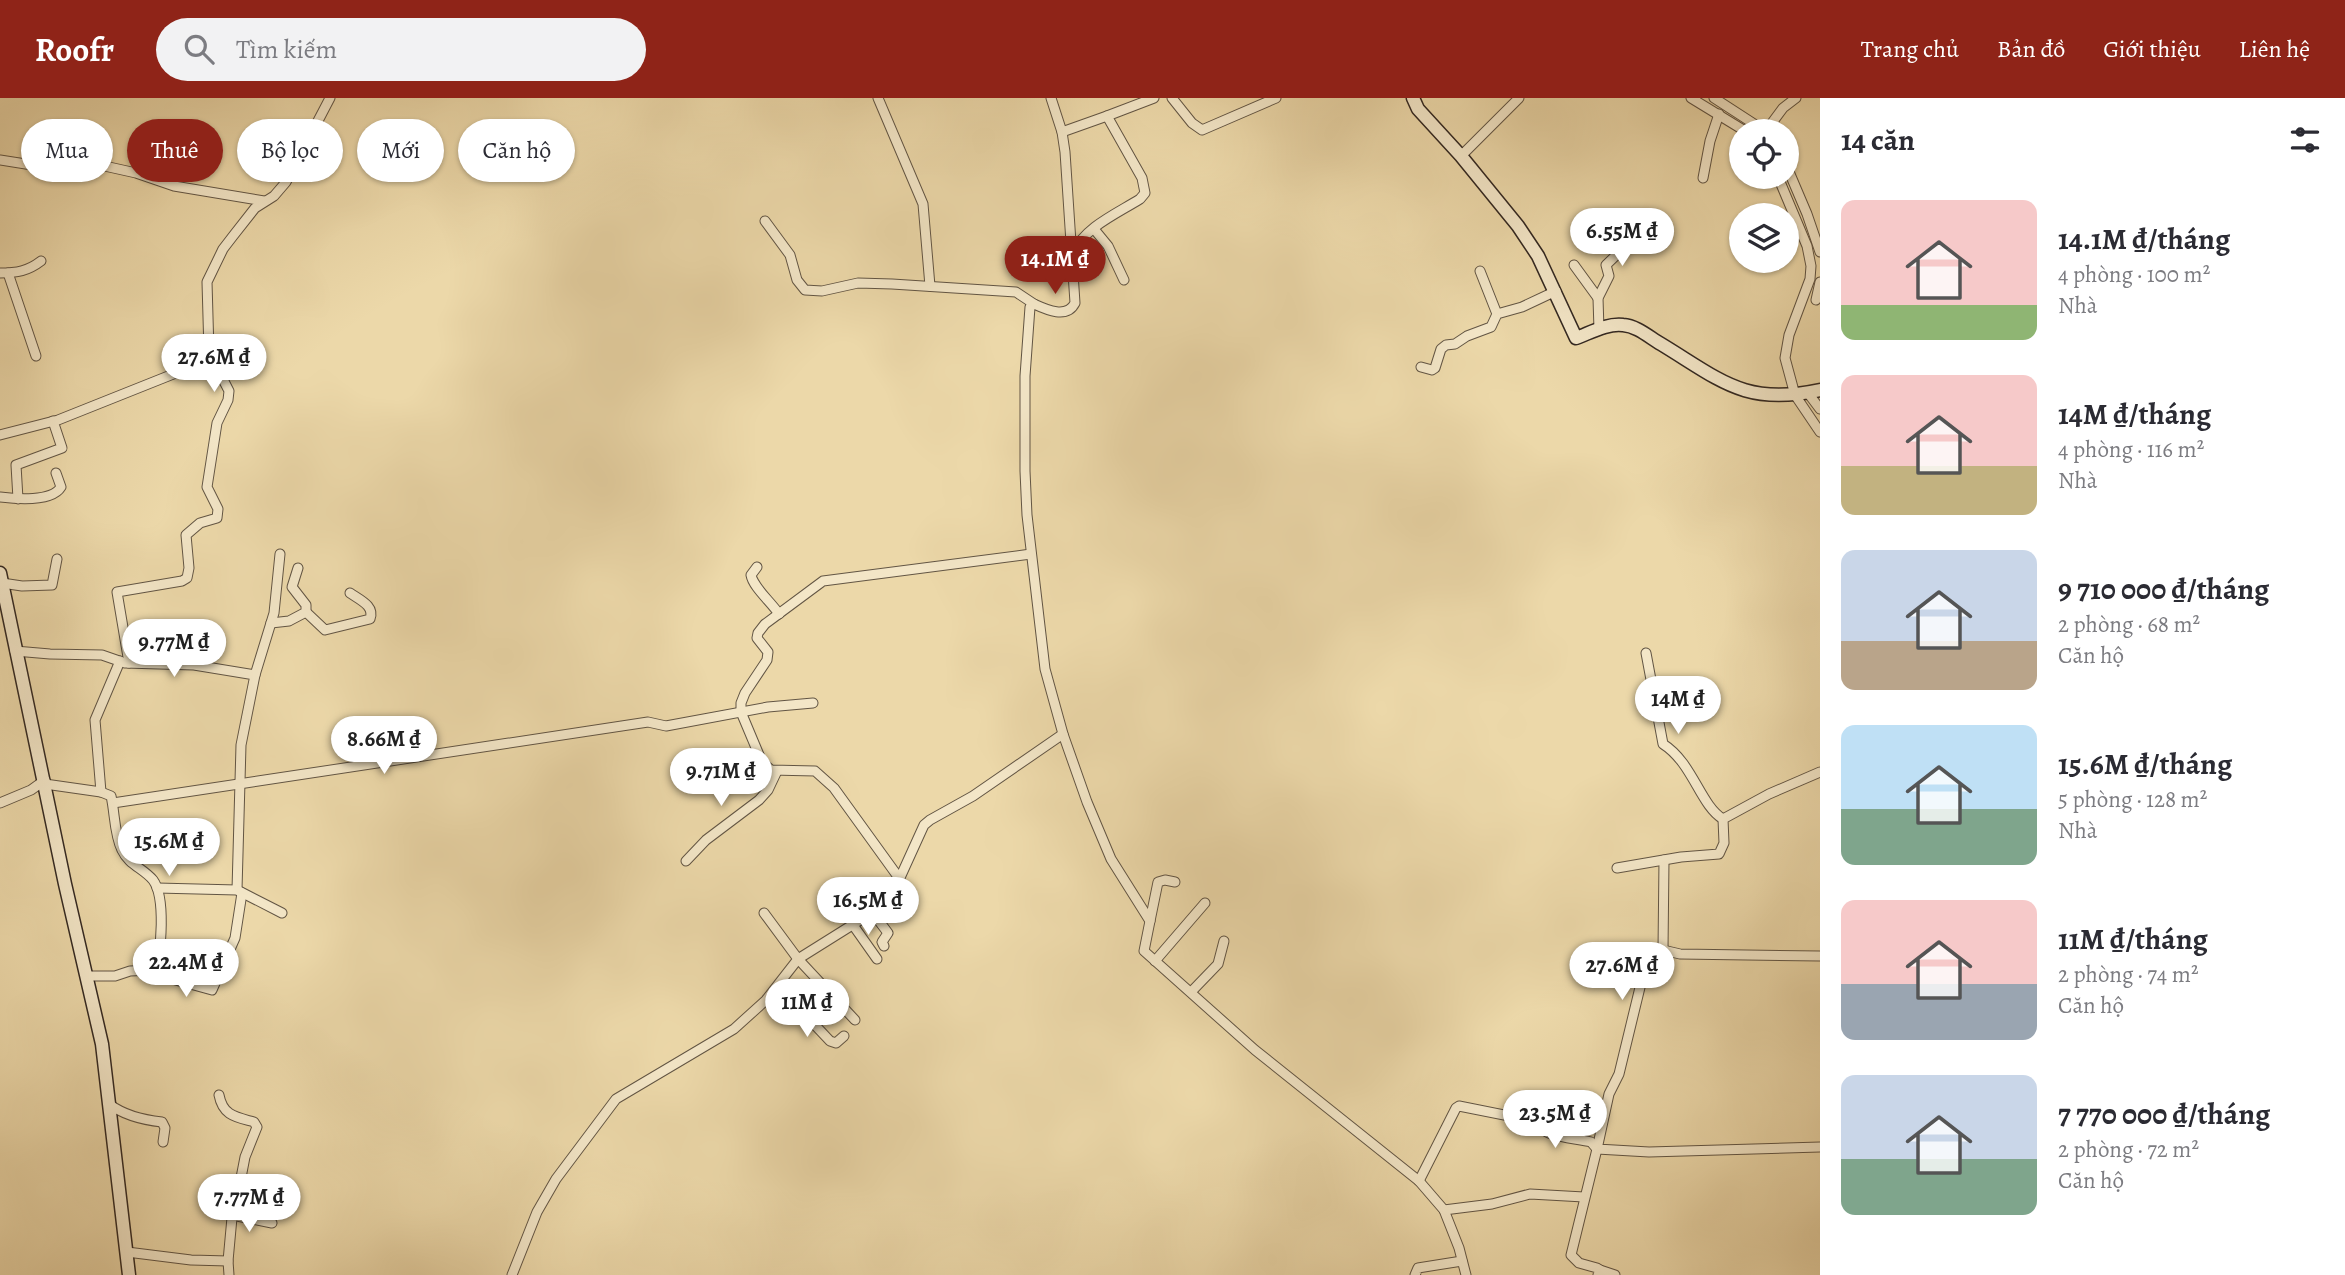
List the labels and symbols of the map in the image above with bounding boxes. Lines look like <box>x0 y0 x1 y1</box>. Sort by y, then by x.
pin: 6.55M ₫ <box>1557 208 1687 268</box>
pin: 14.1M ₫ <box>990 236 1120 296</box>
pin: 27.6M ₫ <box>149 334 279 394</box>
pin: 9.77M ₫ <box>109 620 239 679</box>
pin: 14M ₫ <box>1629 676 1727 736</box>
pin: 8.66M ₫ <box>319 716 449 776</box>
pin: 9.71M ₫ <box>656 748 786 808</box>
pin: 15.6M ₫ <box>104 818 234 878</box>
pin: 16.5M ₫ <box>803 878 933 937</box>
pin: 22.4M ₫ <box>121 940 251 999</box>
pin: 27.6M ₫ <box>1557 942 1687 1002</box>
pin: 11M ₫ <box>758 979 856 1039</box>
pin: 23.5M ₫ <box>1490 1090 1620 1150</box>
pin: 7.77M ₫ <box>184 1174 314 1234</box>

